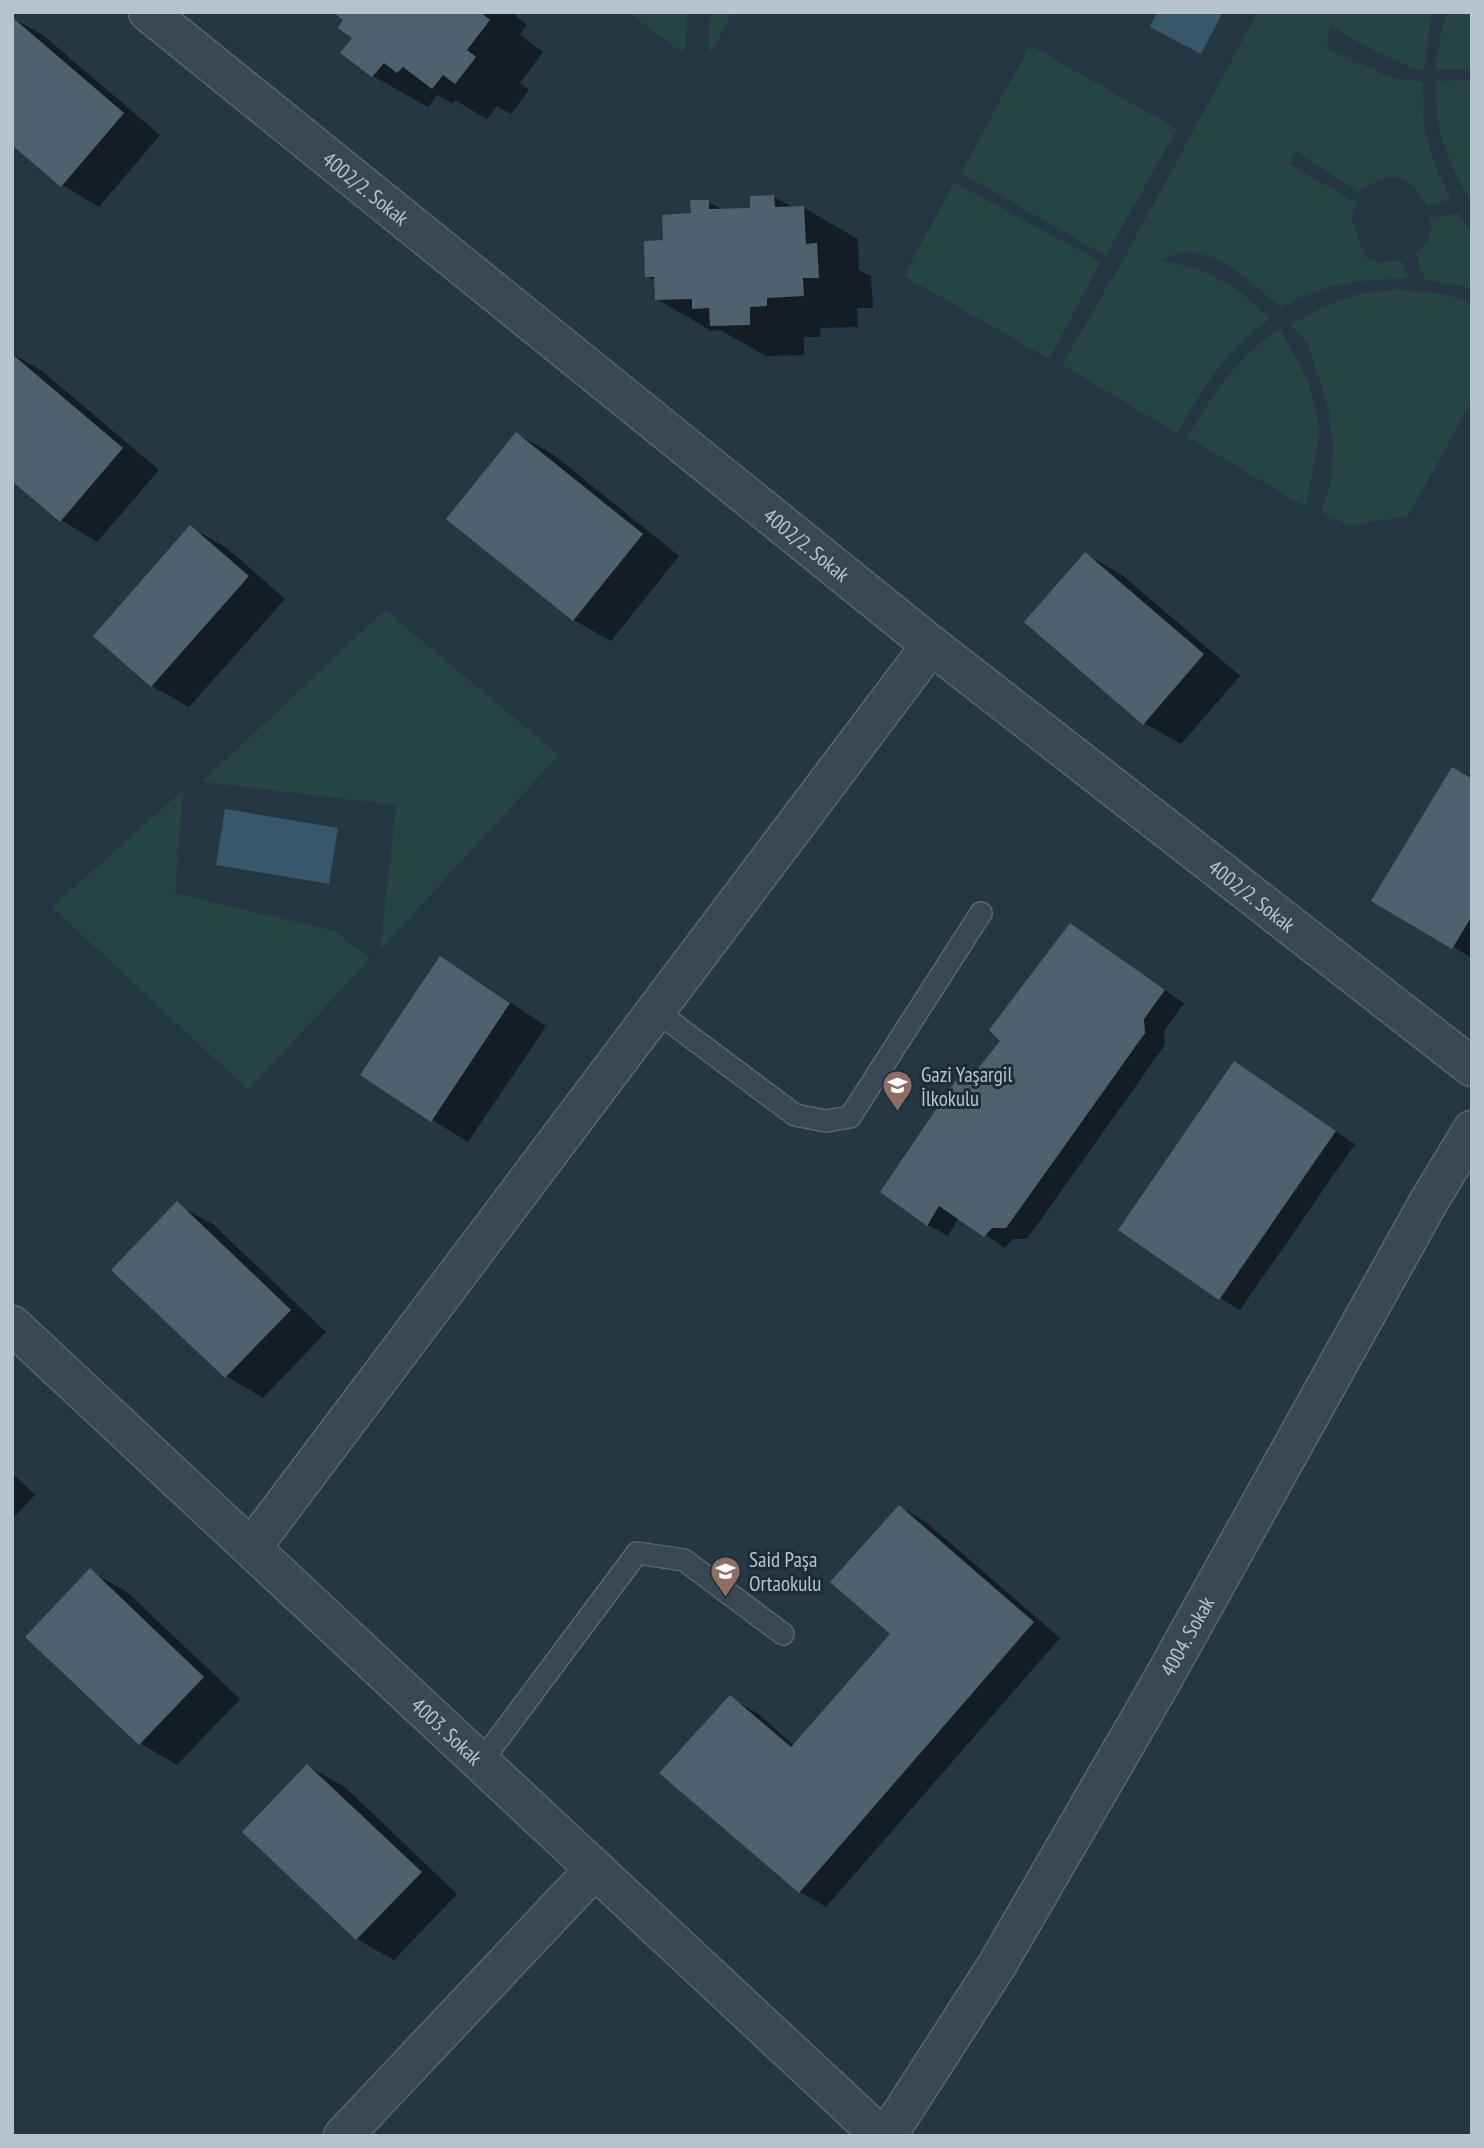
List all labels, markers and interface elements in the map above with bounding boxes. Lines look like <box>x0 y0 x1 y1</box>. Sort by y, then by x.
street label: 4002/2. Sokak <box>317 145 414 231</box>
street label: 4002/2. Sokak <box>758 502 855 587</box>
street label: 4002/2. Sokak <box>1203 853 1301 938</box>
place label: Gazi Yaşargil İlkokulu <box>921 1061 1012 1112</box>
school or university icon: Gazi Yaşargil İlkokulu <box>881 1069 915 1113</box>
place label: Said Paşa Ortaokulu <box>749 1546 821 1597</box>
school or university icon: Said Paşa Ortaokulu <box>709 1554 743 1598</box>
street label: 4004. Sokak <box>1154 1591 1220 1681</box>
street label: 4003. Sokak <box>406 1691 488 1771</box>

